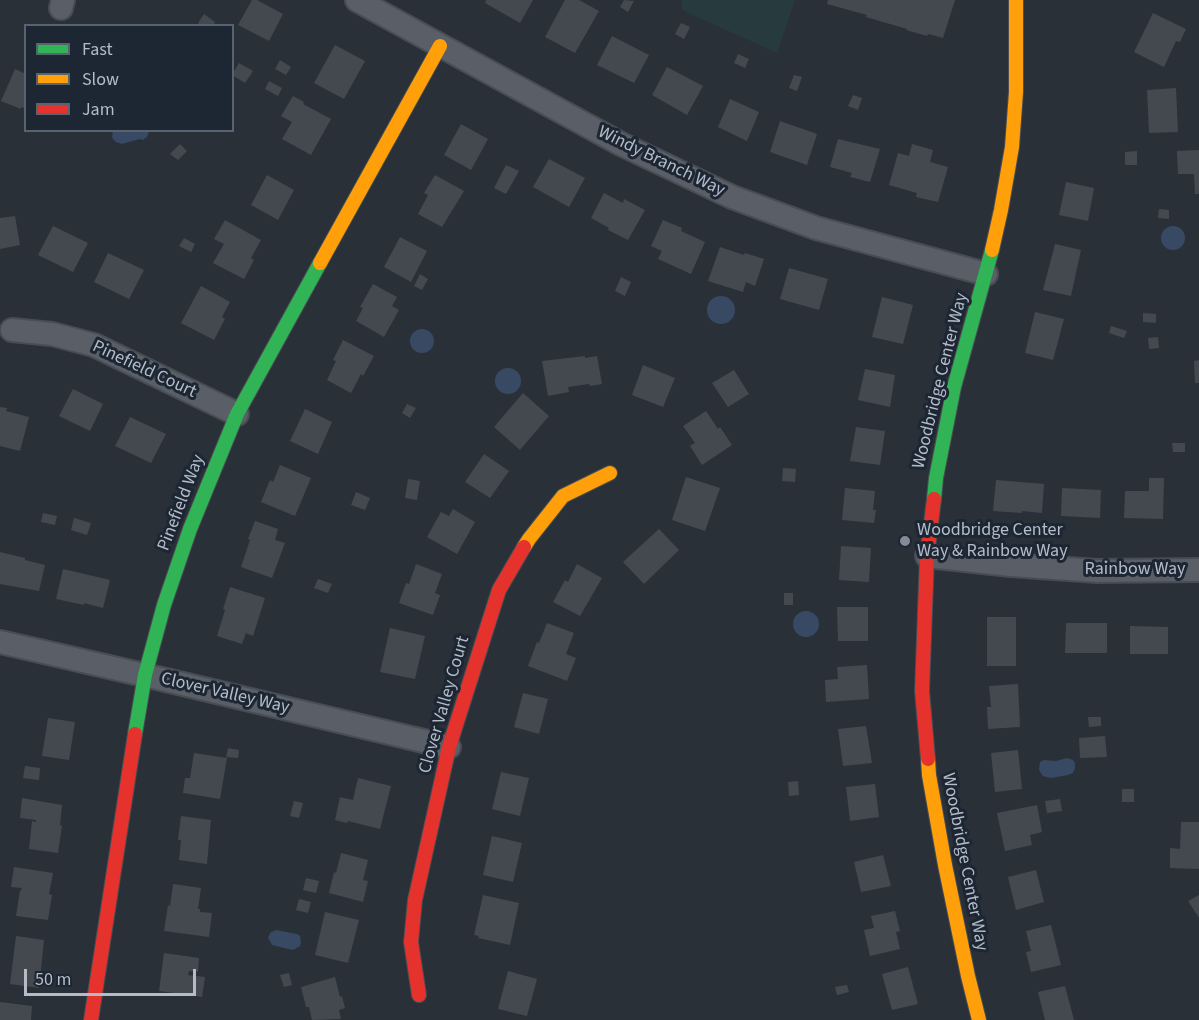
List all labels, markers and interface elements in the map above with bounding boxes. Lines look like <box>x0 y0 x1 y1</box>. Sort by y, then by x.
legend <box>24 24 234 132</box>
text: Fast <box>82 37 113 62</box>
text: Slow <box>82 67 119 92</box>
text: Jam <box>82 97 115 122</box>
street label: Windy Branch Way <box>594 122 728 202</box>
street label: Woodbridge Center Way <box>909 291 973 471</box>
street label: Pinefield Court <box>89 336 199 404</box>
street label: Pinefield Way <box>154 452 210 554</box>
place label: Woodbridge Center Way & Rainbow Way <box>917 520 1068 562</box>
marker: Woodbridge Center Way & Rainbow Way <box>898 534 912 548</box>
street label: Rainbow Way <box>1084 559 1186 581</box>
street label: Clover Valley Court <box>415 634 475 776</box>
street label: Clover Valley Way <box>159 669 291 719</box>
street label: Woodbridge Center Way <box>936 771 992 953</box>
scale bar <box>27 957 200 995</box>
text: 50 m <box>35 967 71 992</box>

